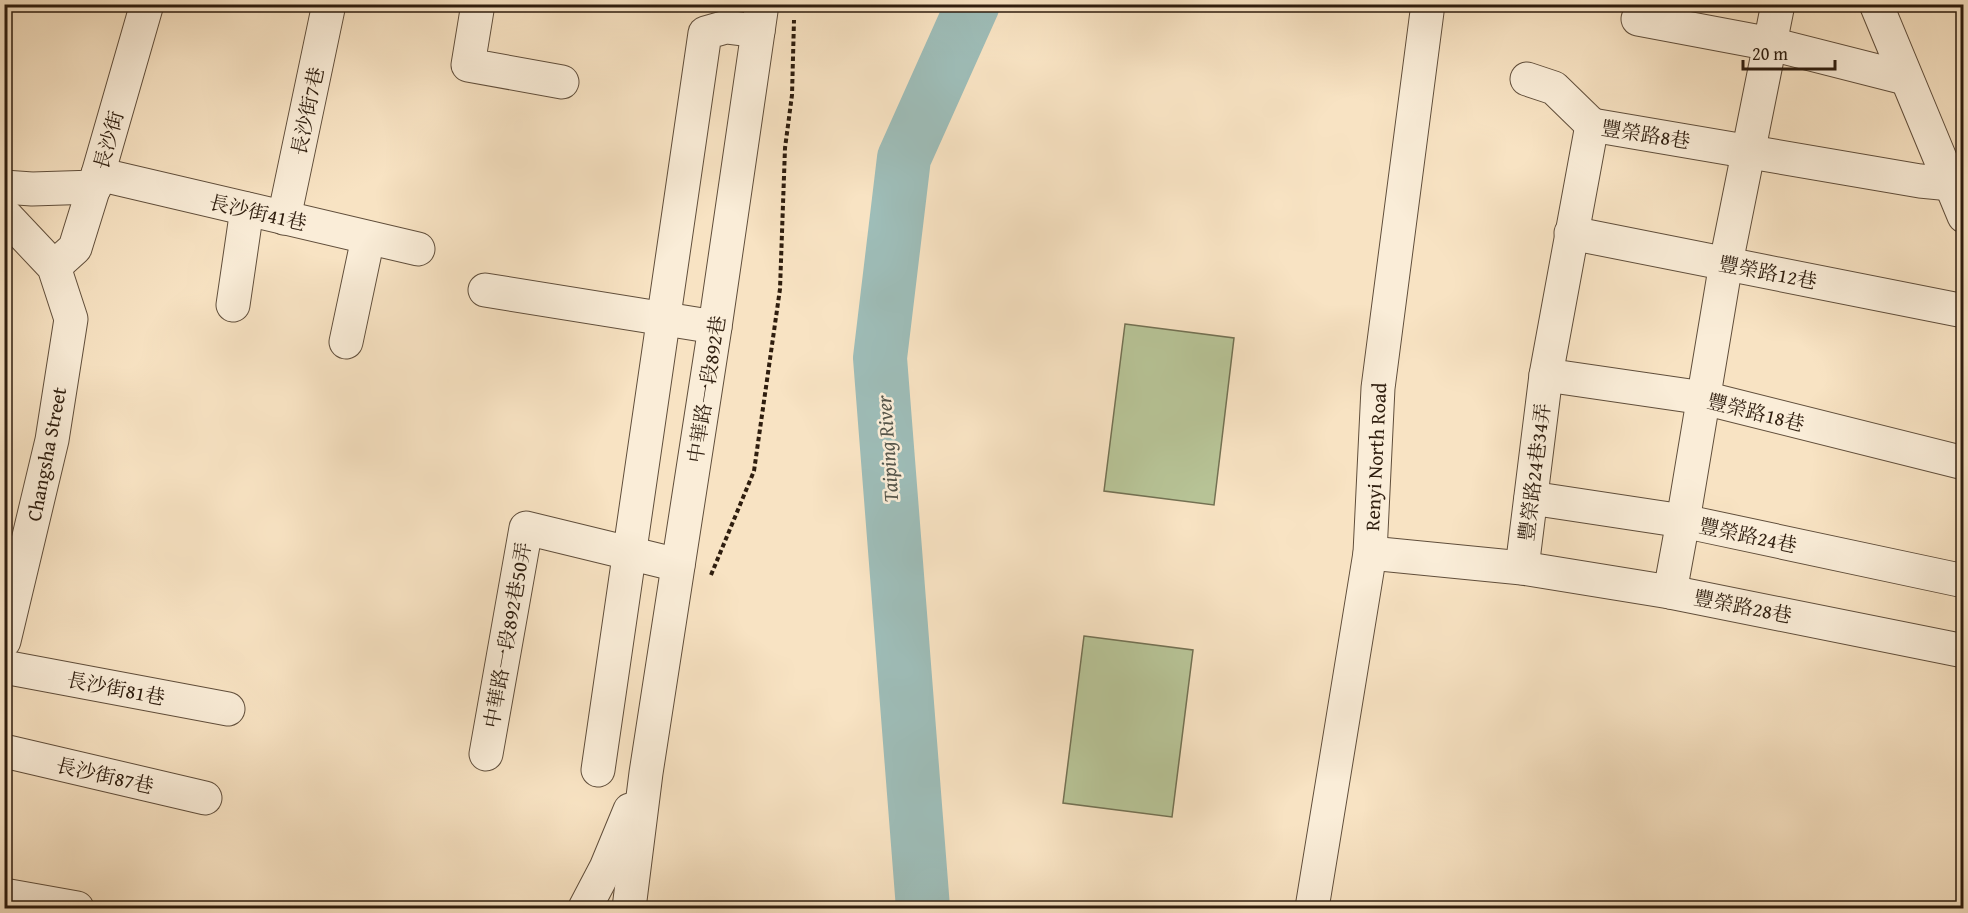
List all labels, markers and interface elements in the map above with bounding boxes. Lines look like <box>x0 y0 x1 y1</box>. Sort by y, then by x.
scale bar <box>1743 33 1834 71</box>
text: 20 m <box>1752 40 1788 67</box>
street label: 長沙街7巷 <box>283 64 331 158</box>
street label: 長沙街 <box>86 107 130 173</box>
street label: 豐榮路8巷 <box>1599 113 1693 155</box>
street label: 長沙街41巷 <box>206 187 310 237</box>
street label: 豐榮路12巷 <box>1717 248 1819 296</box>
street label: 中華路一段892巷 <box>680 313 732 465</box>
street label: Renyi North Road <box>1357 382 1393 532</box>
street label: Changsha Street <box>19 384 73 524</box>
street label: 豐榮路18巷 <box>1704 386 1808 438</box>
water label: Taiping River <box>868 393 906 504</box>
street label: 豐榮路24巷34弄 <box>1511 401 1557 543</box>
street label: 豐榮路24巷 <box>1696 510 1800 560</box>
street label: 中華路一段892巷50弄 <box>476 540 538 730</box>
street label: 豐榮路28巷 <box>1692 582 1794 630</box>
street label: 長沙街81巷 <box>65 664 167 712</box>
street label: 長沙街87巷 <box>53 750 157 800</box>

